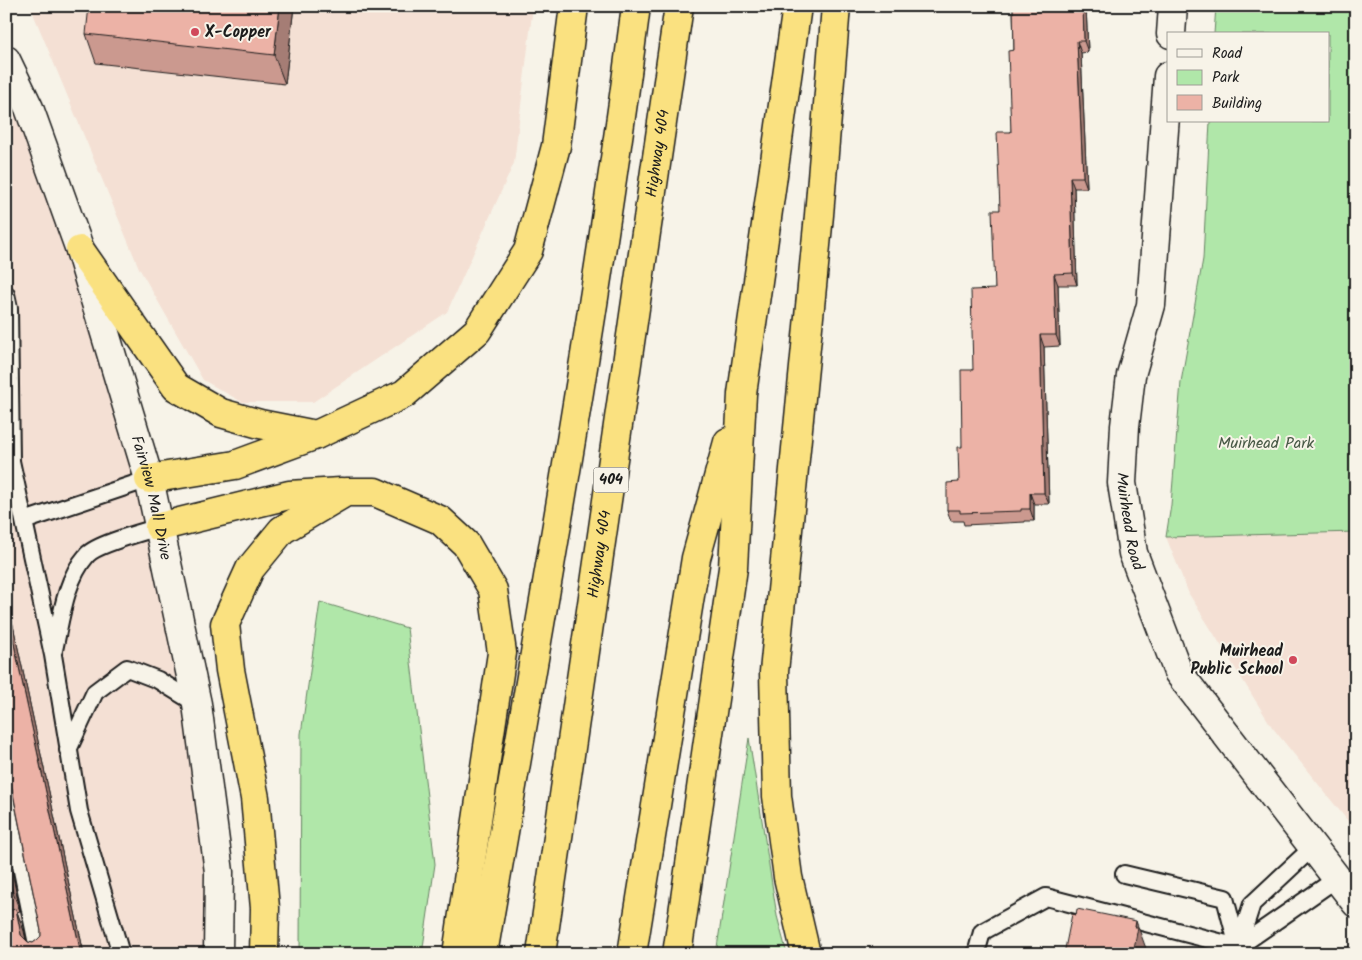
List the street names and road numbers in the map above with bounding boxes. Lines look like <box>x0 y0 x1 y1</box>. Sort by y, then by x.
street label: Highway 404 <box>639 108 676 199</box>
street label: Fairview Mall Drive <box>124 432 178 562</box>
road number: 404 <box>594 468 628 492</box>
street label: Muirhead Road <box>1109 472 1151 575</box>
street label: Highway 404 <box>580 508 618 600</box>

